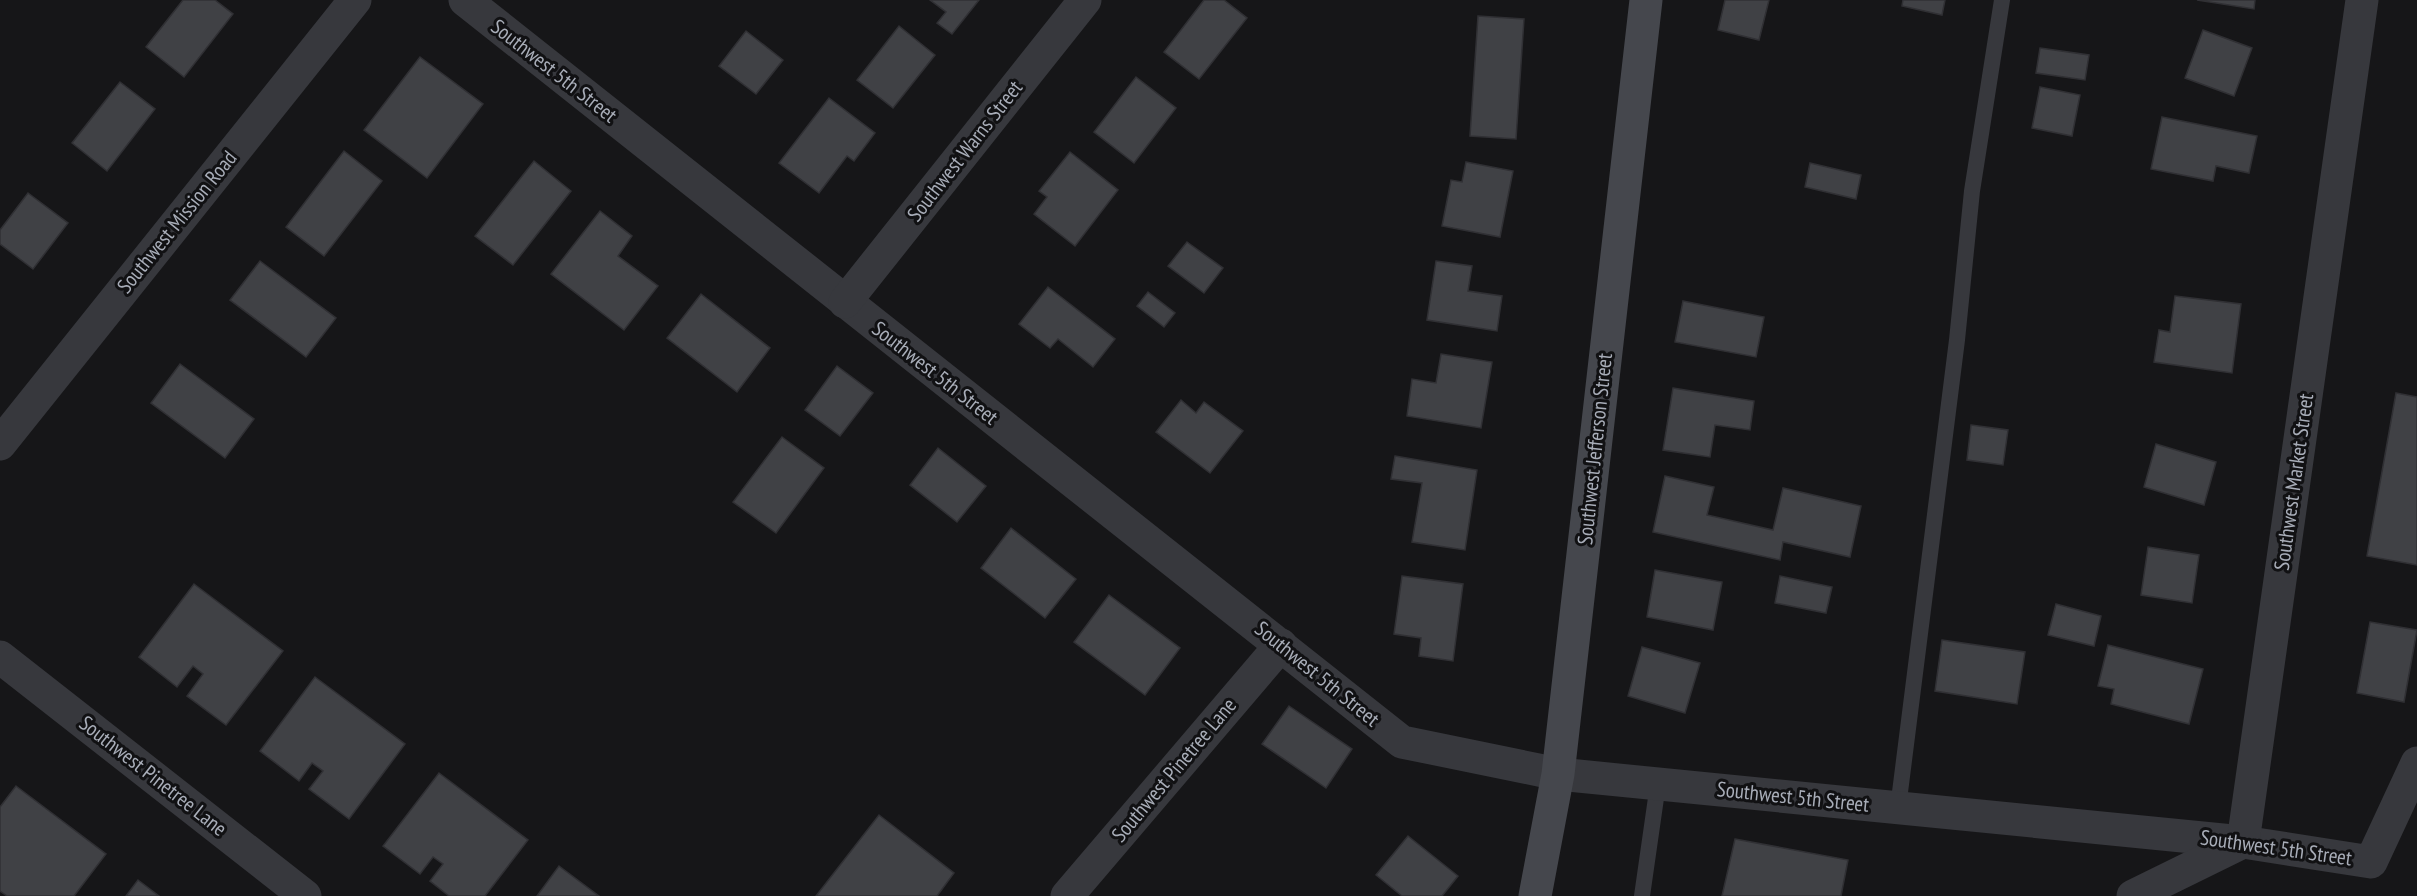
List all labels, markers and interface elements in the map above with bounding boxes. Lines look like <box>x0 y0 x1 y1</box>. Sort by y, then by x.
street label: Southwest 5th Street <box>486 13 623 128</box>
street label: Southwest Warns Street <box>901 74 1028 227</box>
street label: Southwest Mission Road <box>111 145 242 298</box>
street label: Southwest 5th Street <box>867 315 1004 430</box>
street label: Southwest Jefferson Street <box>1571 352 1618 546</box>
street label: Southwest Market Street <box>2268 392 2319 572</box>
street label: Southwest 5th Street <box>1249 615 1385 732</box>
street label: Southwest Pinetree Lane <box>1105 692 1242 847</box>
street label: Southwest Pinetree Lane <box>74 710 233 842</box>
street label: Southwest 5th Street <box>1716 775 1871 818</box>
street label: Southwest 5th Street <box>2199 824 2354 872</box>

